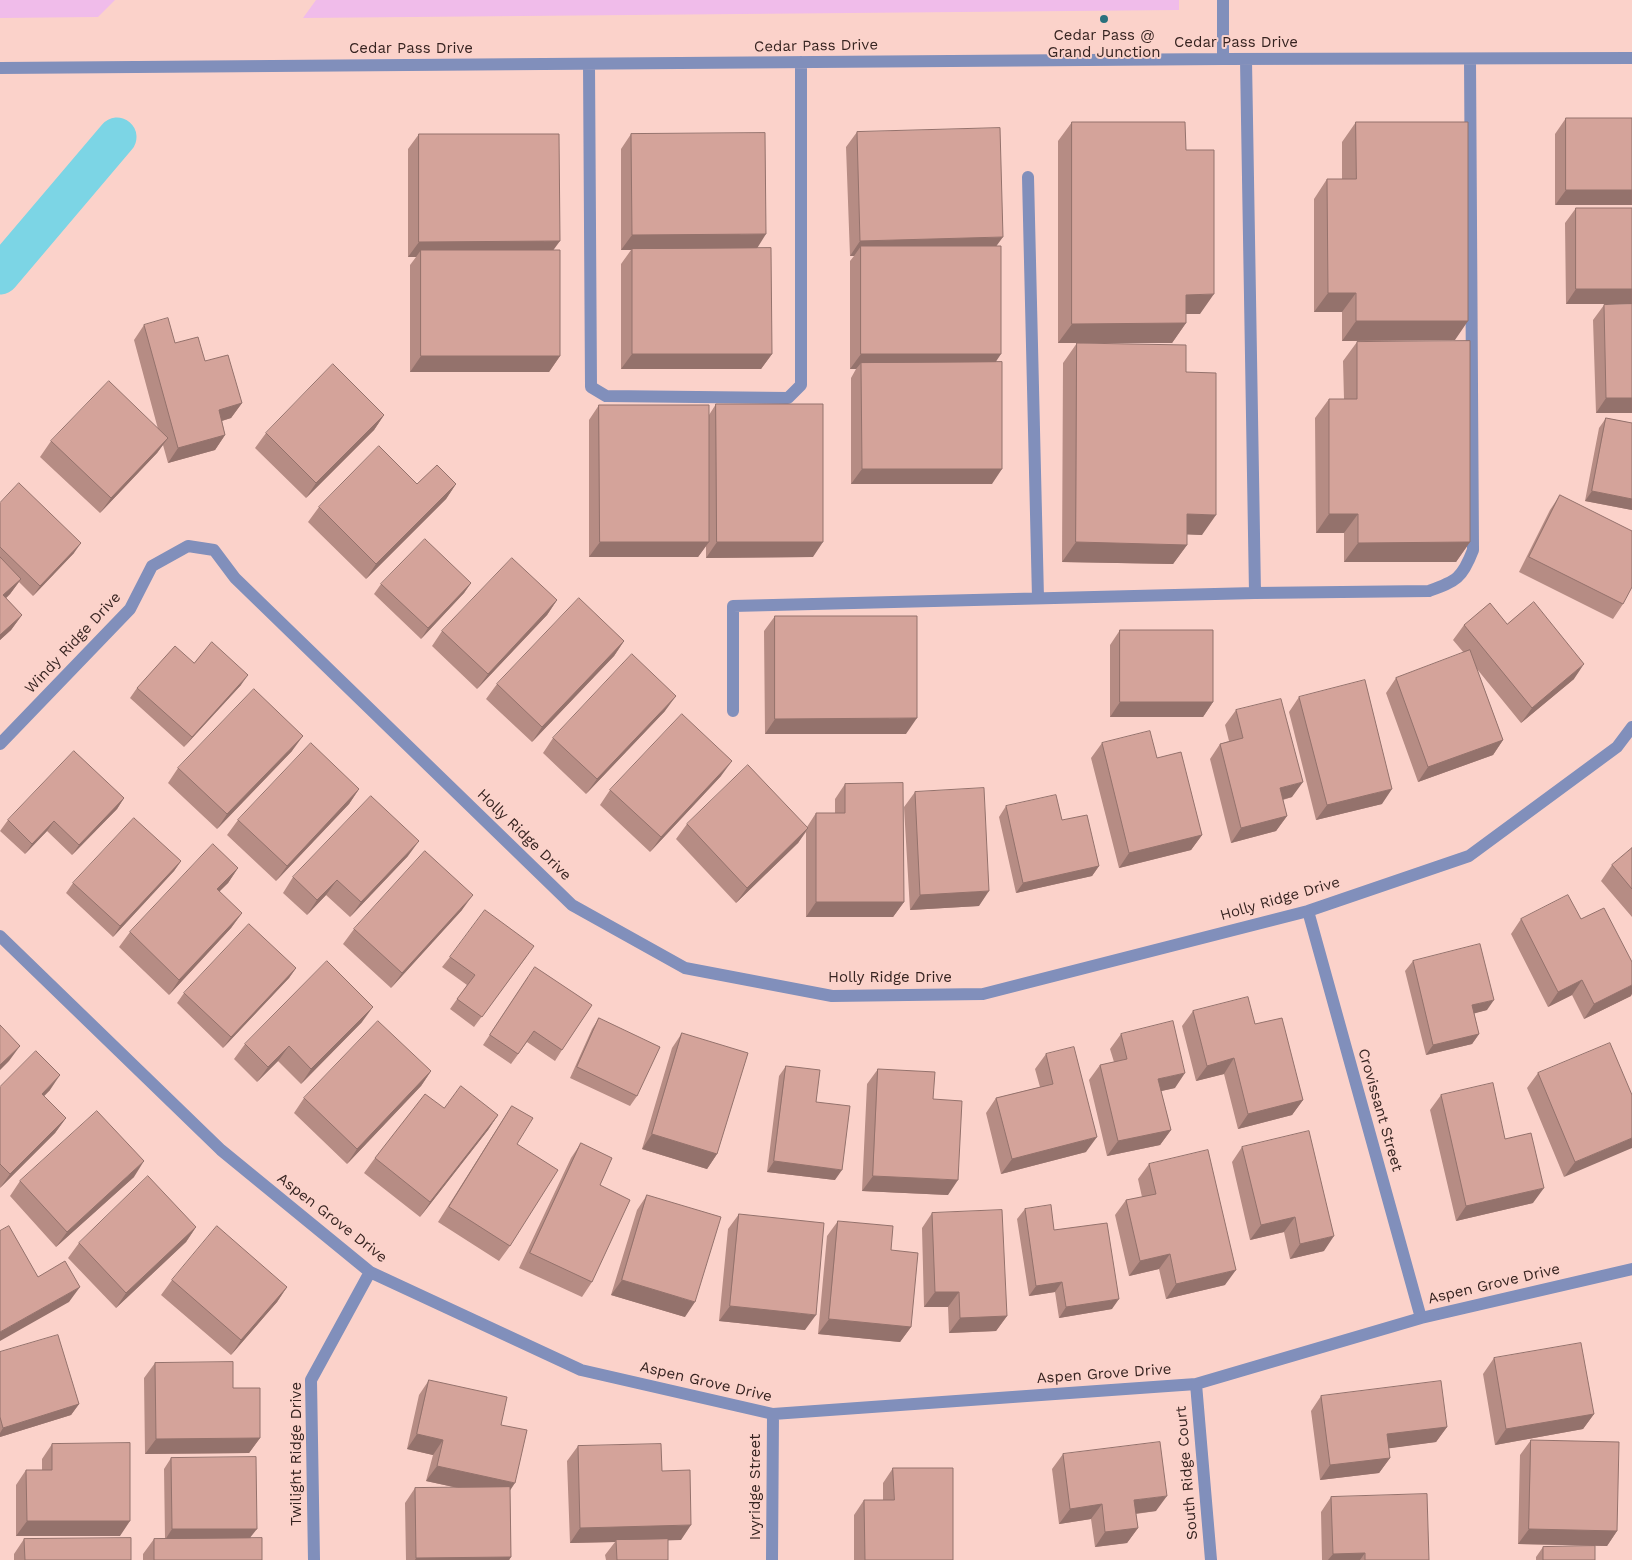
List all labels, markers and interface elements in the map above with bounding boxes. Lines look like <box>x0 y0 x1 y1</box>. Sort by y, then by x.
marker: Cedar Pass @ Grand Junction <box>1098 13 1110 25</box>
place label: Cedar Pass @ Grand Junction <box>1048 27 1160 62</box>
street label: Cedar Pass Drive <box>1174 34 1298 52</box>
street label: Cedar Pass Drive <box>754 36 878 56</box>
street label: Cedar Pass Drive <box>349 40 473 58</box>
street label: Windy Ridge Drive <box>21 588 125 698</box>
street label: Holly Ridge Drive <box>473 785 575 885</box>
street label: Holly Ridge Drive <box>1218 873 1342 925</box>
street label: Holly Ridge Drive <box>828 969 952 987</box>
street label: Crovissant Street <box>1354 1046 1406 1174</box>
street label: Aspen Grove Drive <box>273 1169 391 1267</box>
street label: Aspen Grove Drive <box>1426 1260 1562 1308</box>
street label: Aspen Grove Drive <box>638 1358 774 1406</box>
street label: Aspen Grove Drive <box>1036 1360 1172 1388</box>
street label: Twilight Ridge Drive <box>288 1382 306 1526</box>
street label: South Ridge Court <box>1172 1405 1202 1541</box>
street label: Ivyridge Street <box>747 1434 765 1540</box>

